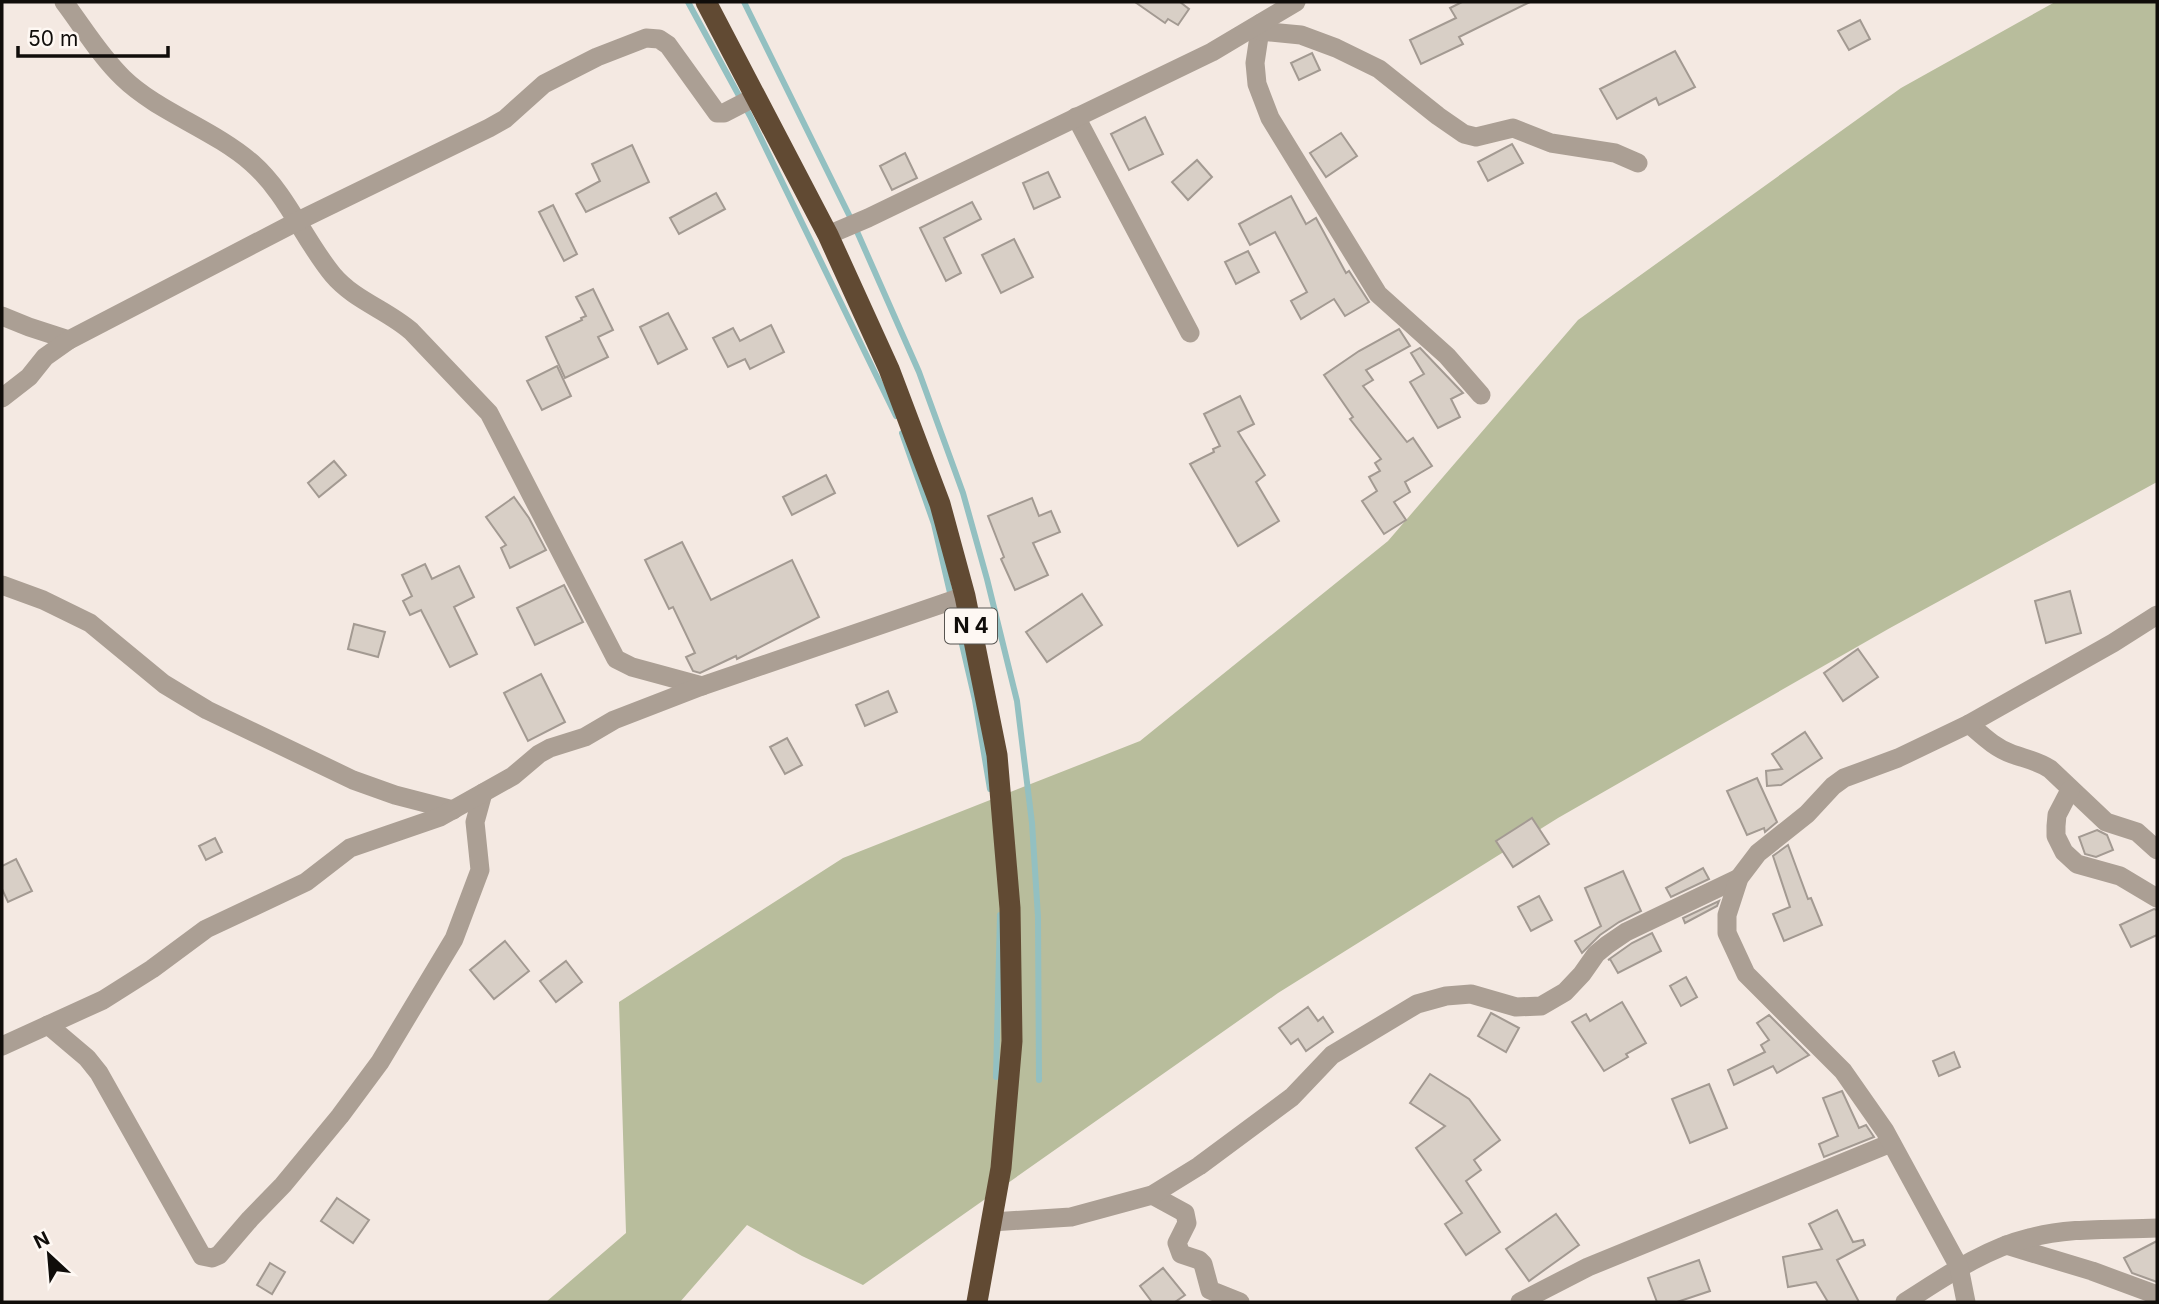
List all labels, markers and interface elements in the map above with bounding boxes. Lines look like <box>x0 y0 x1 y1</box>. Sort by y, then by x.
scale bar <box>18 14 168 58</box>
text: 50 m <box>28 26 78 51</box>
road number: N 4 <box>945 608 997 644</box>
north arrow <box>14 1220 84 1290</box>
text: N <box>30 1227 53 1254</box>

